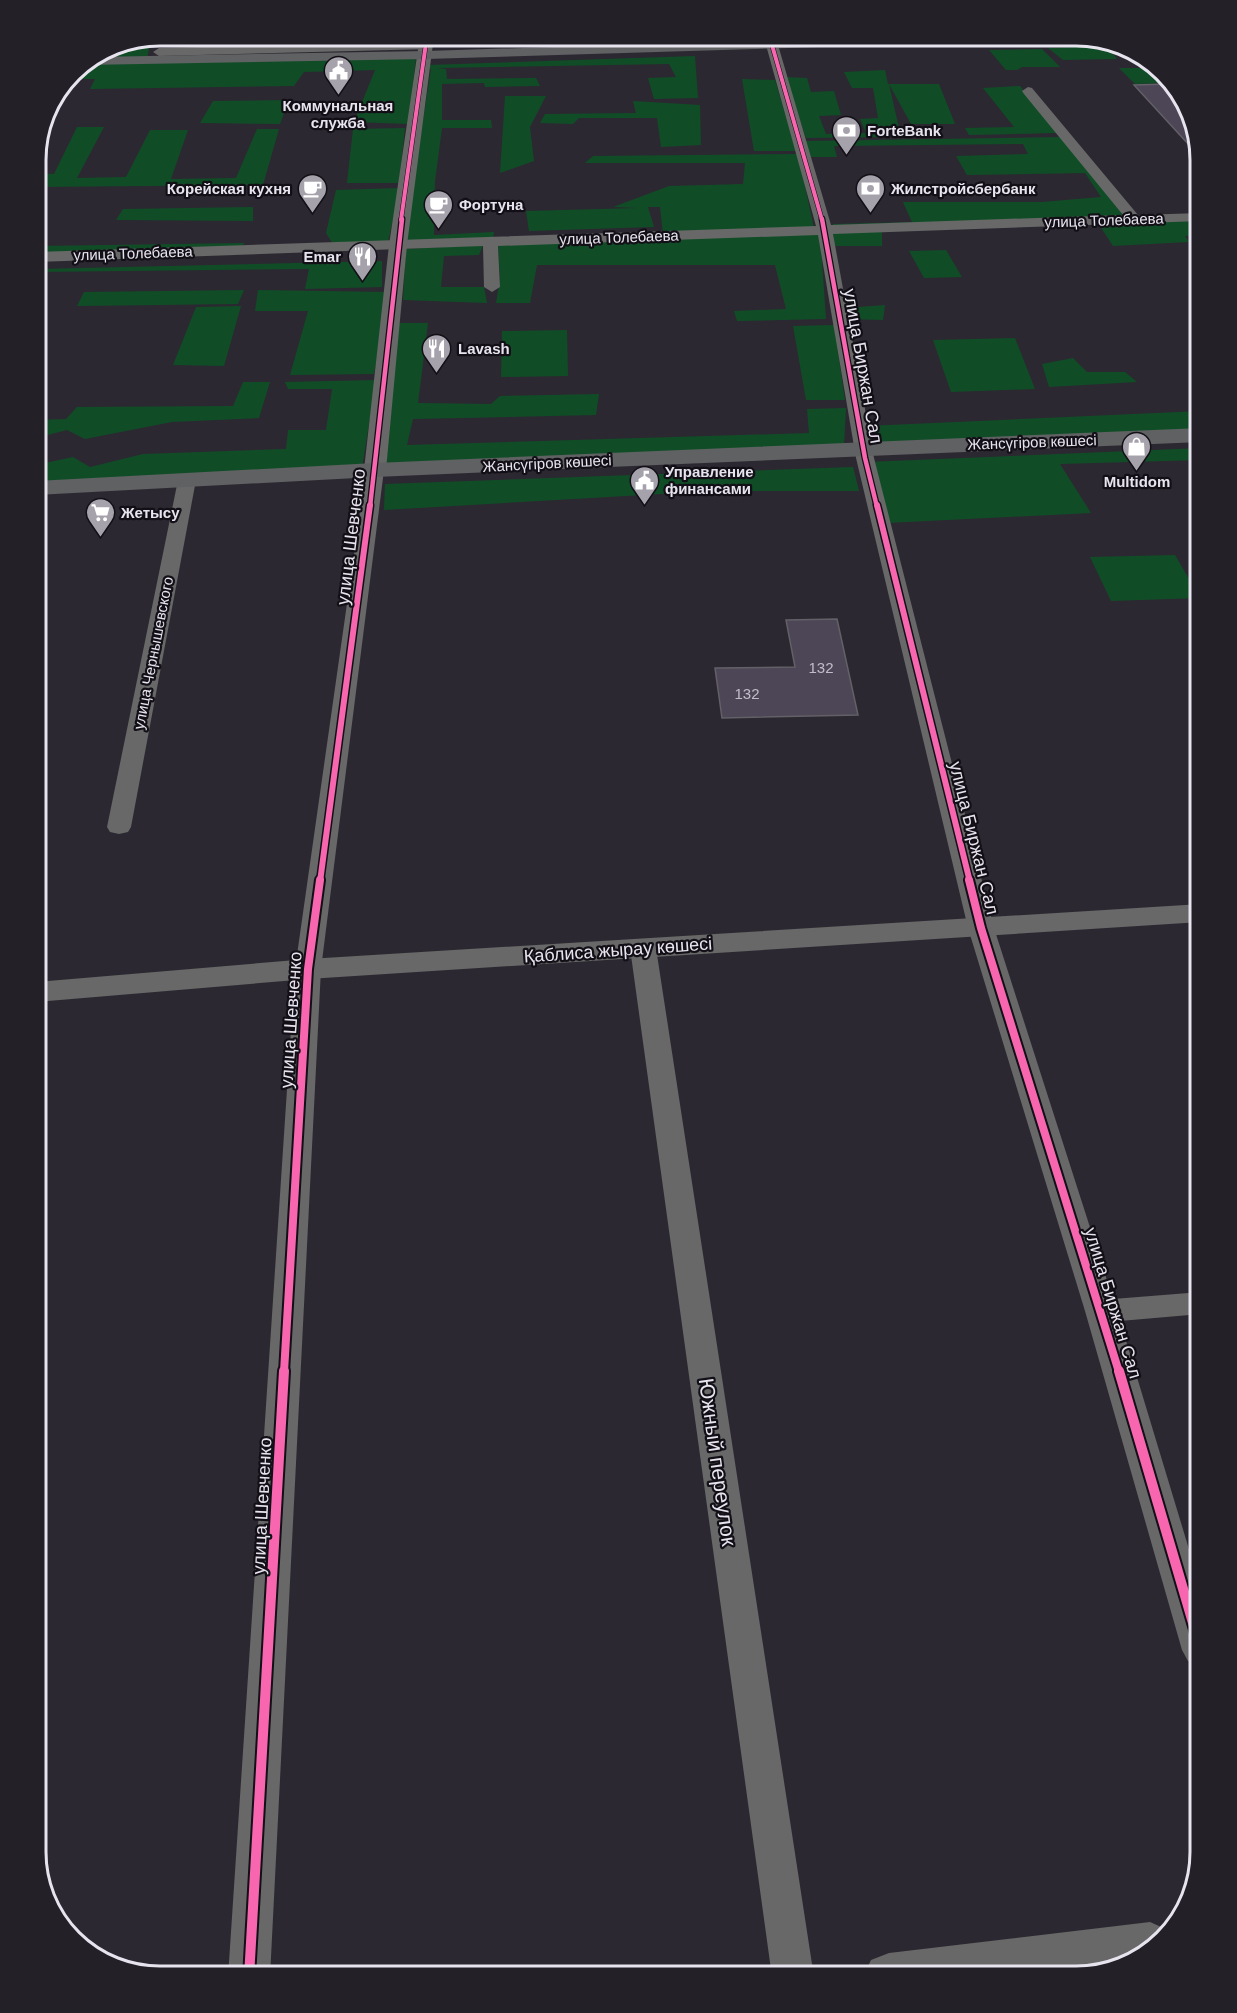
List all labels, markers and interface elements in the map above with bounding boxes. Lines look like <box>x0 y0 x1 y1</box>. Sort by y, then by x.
public building icon: Коммунальная служба <box>322 54 354 96</box>
place label: Коммунальная служба <box>283 97 393 131</box>
bank icon: ForteBank <box>830 114 862 156</box>
place label: ForteBank <box>867 122 942 139</box>
cafe icon: Корейская кухня <box>296 172 328 214</box>
bank icon: Жилстройсбербанк <box>854 172 886 214</box>
place label: Корейская кухня <box>167 180 291 197</box>
place label: Жилстройсбербанк <box>890 180 1036 197</box>
cafe icon: Фортуна <box>422 188 454 230</box>
place label: Фортуна <box>459 196 524 213</box>
street label: улица Толебаева <box>1044 209 1165 231</box>
street label: улица Толебаева <box>559 226 680 248</box>
restaurant icon: Emar <box>346 240 378 282</box>
street label: улица Толебаева <box>73 242 194 264</box>
place label: Emar <box>303 248 341 265</box>
street label: улица Биржан Сал <box>840 287 886 445</box>
restaurant icon: Lavash <box>421 332 453 374</box>
place label: Lavash <box>458 340 510 357</box>
shop icon: Multidom <box>1121 430 1153 472</box>
street label: Жансүгіров көшесі <box>967 431 1097 453</box>
street label: Жансүгіров көшесі <box>482 451 612 475</box>
place label: Управление финансами <box>665 463 754 497</box>
public building icon: Управление финансами <box>628 464 660 506</box>
street label: улица Шевченко <box>333 468 369 606</box>
place label: Multidom <box>1104 473 1170 490</box>
supermarket icon: Жетысу <box>84 496 116 538</box>
place label: Жетысу <box>120 504 180 521</box>
street label: улица Чернышевского <box>130 575 176 731</box>
house number: 132 <box>808 659 834 676</box>
house number: 132 <box>734 685 760 702</box>
street label: улица Биржан Сал <box>945 759 1003 917</box>
street label: Қаблиса жырау көшесі <box>523 933 713 967</box>
street label: улица Шевченко <box>276 951 306 1089</box>
street label: улица Биржан Сал <box>1080 1225 1146 1381</box>
street label: Южный переулок <box>695 1377 741 1548</box>
street label: улица Шевченко <box>248 1437 276 1575</box>

